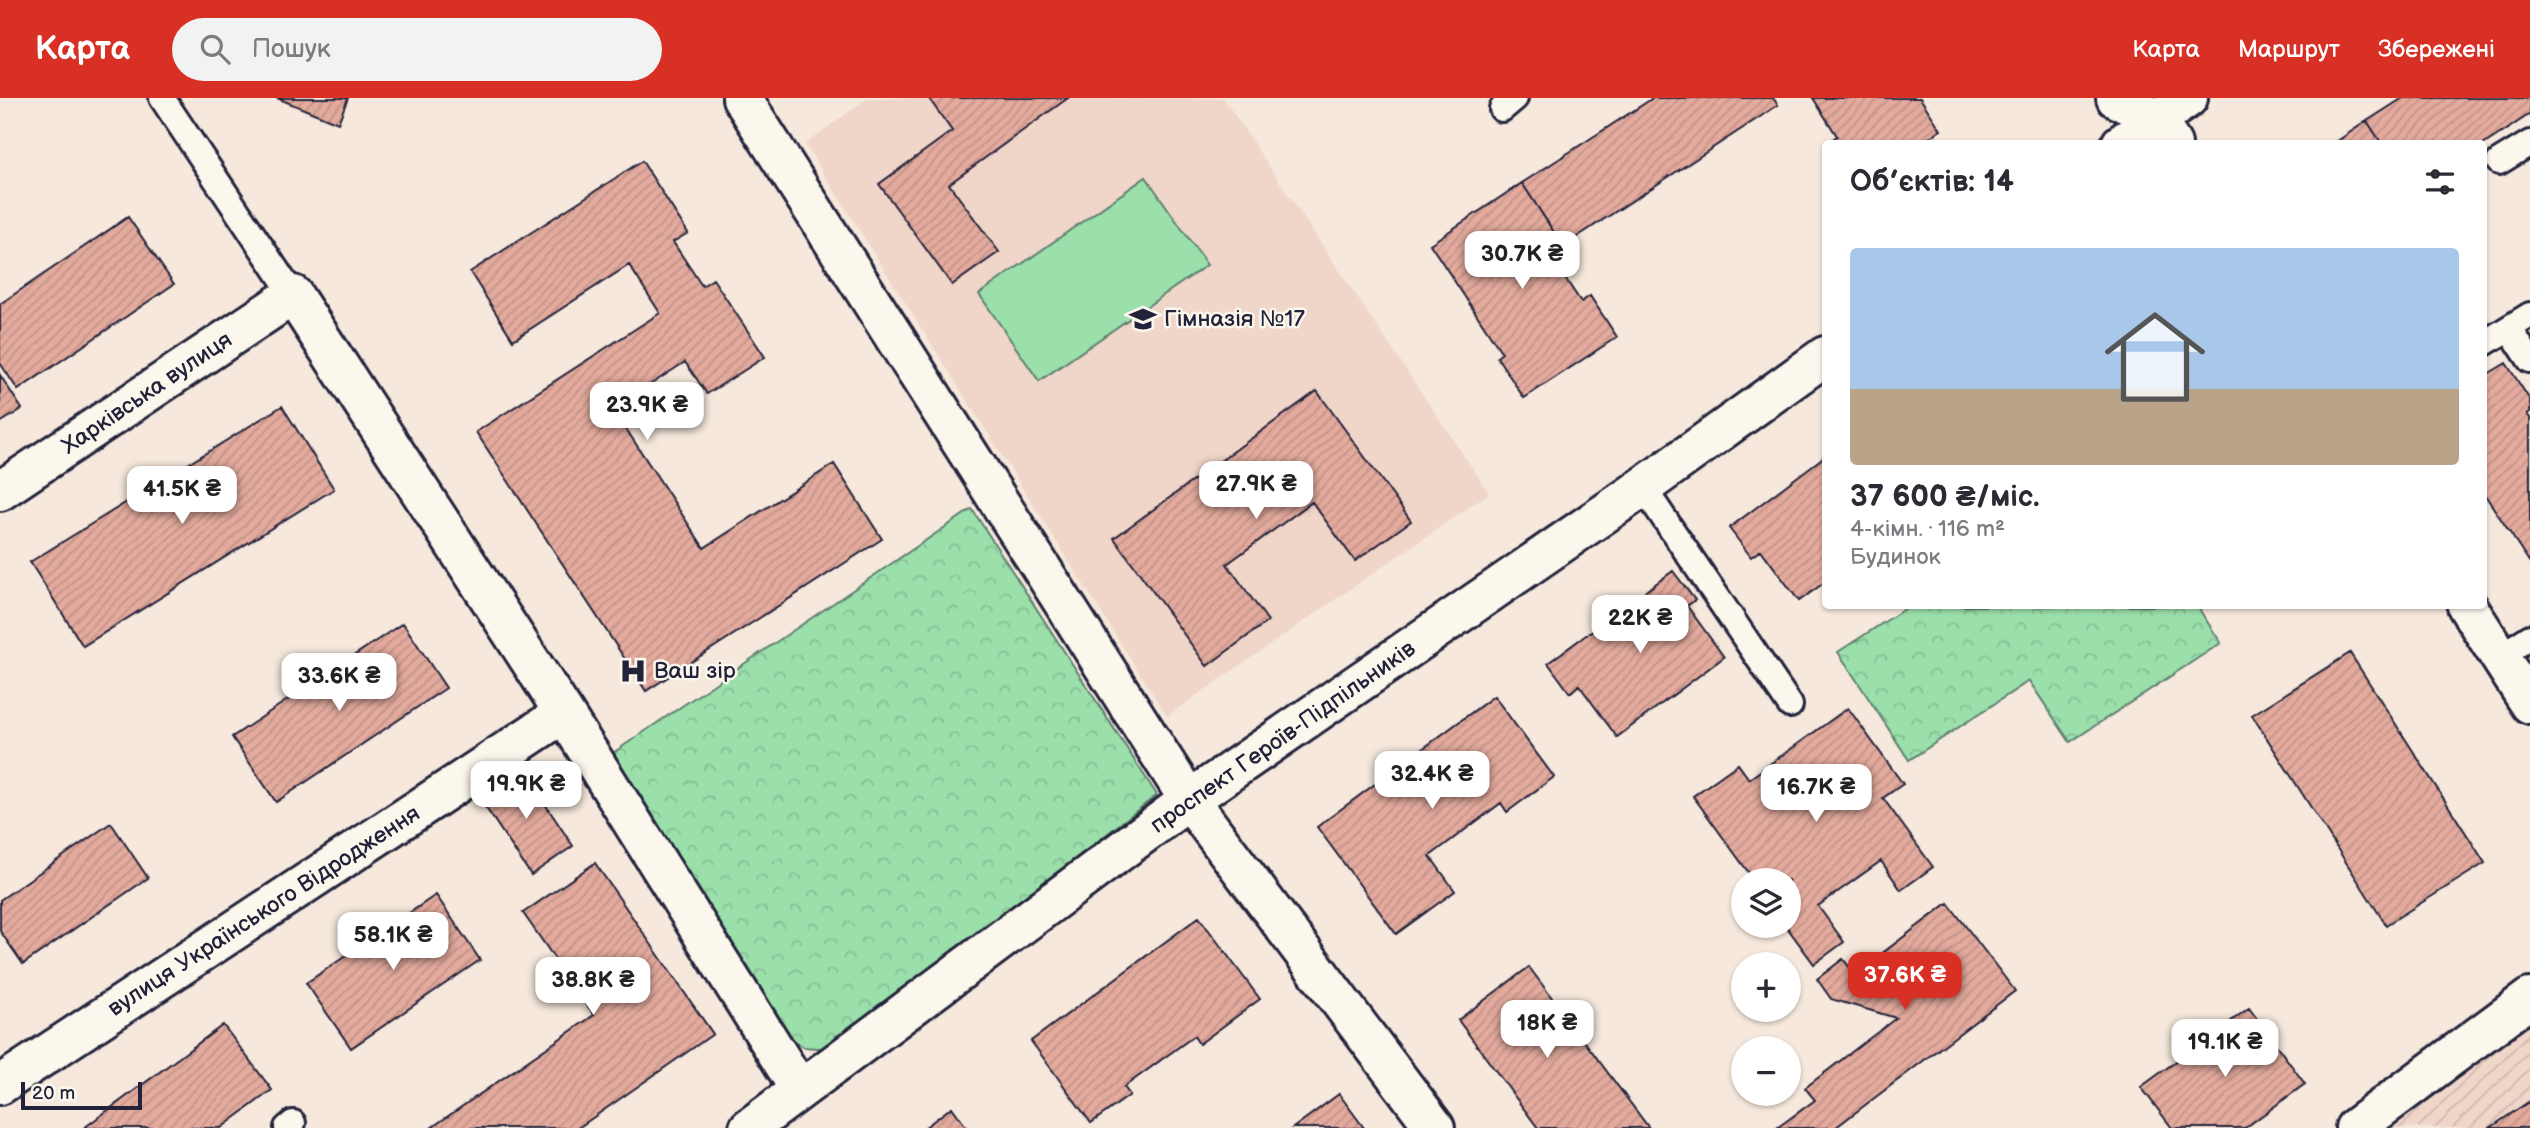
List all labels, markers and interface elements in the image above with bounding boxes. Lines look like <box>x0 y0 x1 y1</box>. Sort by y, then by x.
search box <box>172 18 662 81</box>
text: Карта <box>35 29 130 69</box>
icon: search <box>196 30 234 68</box>
text: Пошук <box>252 34 331 65</box>
text: Карта <box>2132 35 2200 64</box>
text: Маршрут <box>2238 35 2340 64</box>
text: Збережені <box>2378 35 2495 64</box>
icon: filters <box>2421 163 2459 201</box>
text: Об’єктів: 14 <box>1850 164 2014 200</box>
pin: 30.7K ₴ <box>1457 232 1587 291</box>
text: 30.7K ₴ <box>1481 240 1563 268</box>
icon: home <box>2092 294 2218 420</box>
school or university icon: Гімназія №17 <box>1128 304 1158 334</box>
place label: Гімназія №17 <box>1164 305 1305 333</box>
street label: Харківська вулиця <box>56 326 238 460</box>
pin: 23.9K ₴ <box>582 382 712 442</box>
text: 23.9K ₴ <box>606 391 688 419</box>
pin: 27.9K ₴ <box>1191 462 1321 521</box>
pin: 41.5K ₴ <box>117 466 247 526</box>
text: 27.9K ₴ <box>1215 470 1297 498</box>
text: 41.5K ₴ <box>143 475 221 503</box>
text: 37 600 ₴/міс. <box>1850 479 2040 515</box>
text: 4-кімн. · 116 m² <box>1850 515 2005 543</box>
text: Будинок <box>1850 543 1941 571</box>
pin: 22K ₴ <box>1591 596 1689 655</box>
text: 22K ₴ <box>1608 604 1672 632</box>
street label: проспект Героїв-Підпільників <box>1145 635 1421 839</box>
pin: 33.6K ₴ <box>274 654 404 713</box>
hospital icon: Ваш зір <box>618 656 648 686</box>
place label: Ваш зір <box>654 657 736 685</box>
text: 33.6K ₴ <box>297 662 381 690</box>
pin: 32.4K ₴ <box>1367 752 1497 811</box>
text: 32.4K ₴ <box>1390 760 1474 788</box>
pin: 19.9K ₴ <box>461 762 591 821</box>
pin: 16.7K ₴ <box>1751 764 1881 824</box>
text: 19.9K ₴ <box>487 770 565 798</box>
text: 16.7K ₴ <box>1777 773 1855 801</box>
street label: вулиця Українського Відродження <box>103 799 425 1023</box>
map controls <box>1731 868 1801 1106</box>
button: layers <box>1731 868 1801 938</box>
pin: 58.1K ₴ <box>328 912 458 972</box>
text: 58.1K ₴ <box>353 921 433 949</box>
button: + <box>1731 952 1801 1022</box>
pin: 37.6K ₴ <box>1840 953 1970 1012</box>
pin: 38.8K ₴ <box>528 958 658 1017</box>
text: 37.6K ₴ <box>1864 961 1946 989</box>
text: 38.8K ₴ <box>551 966 635 994</box>
pin: 18K ₴ <box>1498 1000 1596 1060</box>
text: 18K ₴ <box>1517 1009 1577 1037</box>
pin: 19.1K ₴ <box>2160 1020 2290 1079</box>
text: 19.1K ₴ <box>2187 1028 2263 1056</box>
button: − <box>1731 1036 1801 1106</box>
scale bar <box>21 1079 142 1111</box>
text: 20 m <box>32 1082 75 1105</box>

